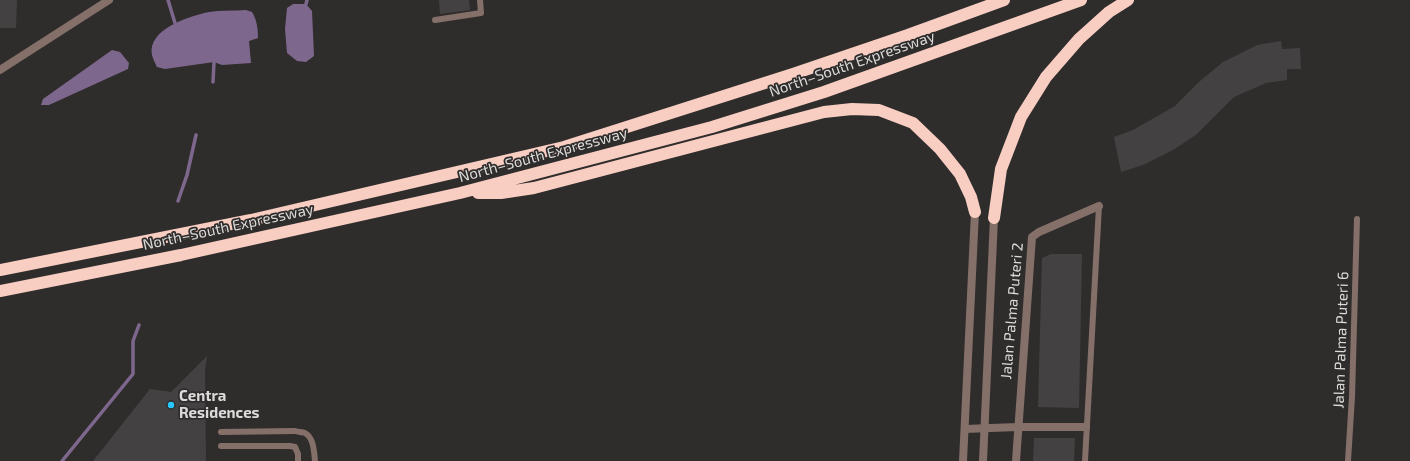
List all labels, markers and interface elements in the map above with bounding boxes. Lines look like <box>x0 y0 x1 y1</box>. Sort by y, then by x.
street label: North–South Expressway <box>767 27 937 101</box>
street label: North–South Expressway <box>457 124 629 186</box>
street label: North–South Expressway <box>141 200 315 254</box>
street label: Jalan Palma Puteri 2 <box>997 242 1027 380</box>
street label: Jalan Palma Puteri 6 <box>1330 271 1352 409</box>
place label: Centra Residences <box>179 387 260 422</box>
marker: Centra Residences <box>166 400 176 410</box>

